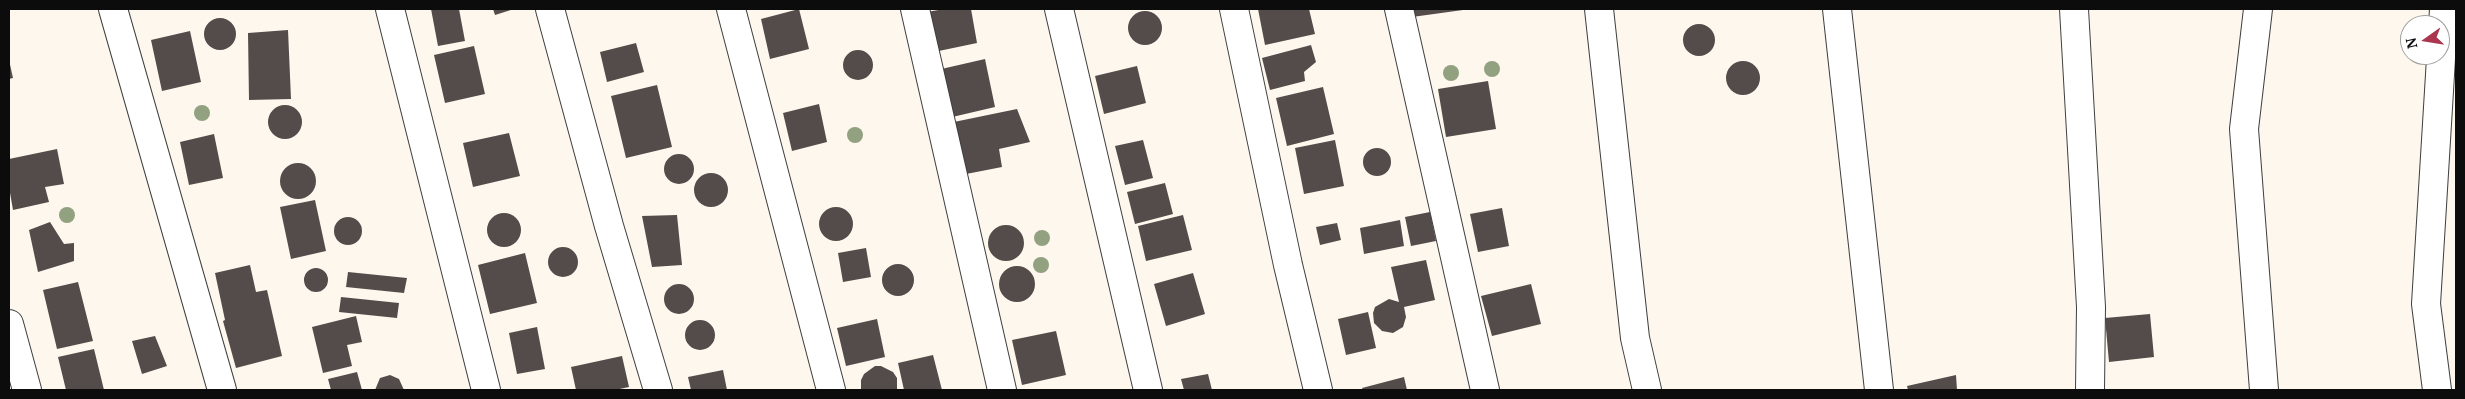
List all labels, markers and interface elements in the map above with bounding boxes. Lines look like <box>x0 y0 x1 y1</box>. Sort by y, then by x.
north arrow <box>2400 15 2450 65</box>
text: N <box>2400 36 2421 51</box>

